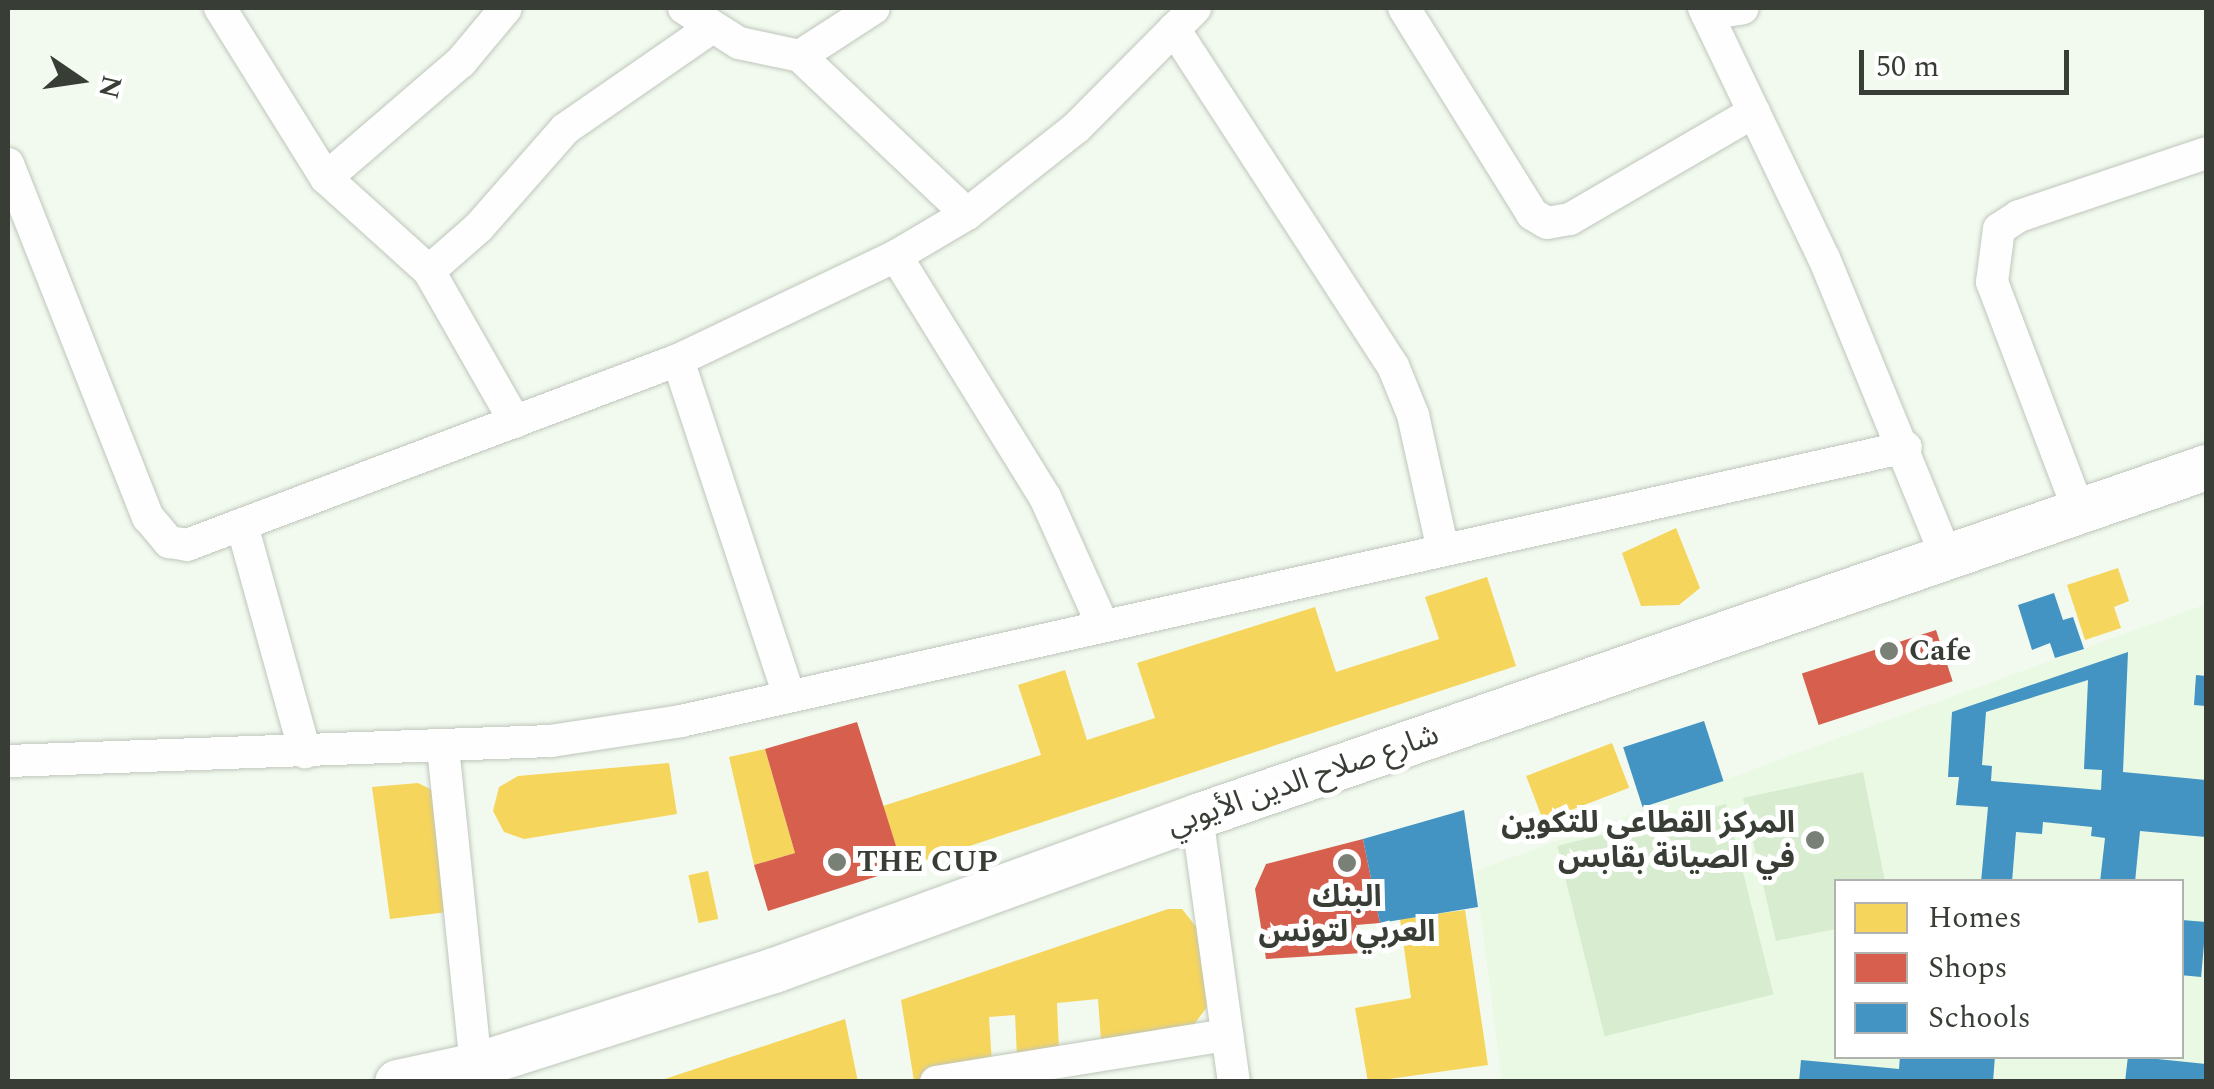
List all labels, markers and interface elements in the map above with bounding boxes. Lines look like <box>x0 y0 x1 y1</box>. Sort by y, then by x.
north arrow <box>30 30 130 130</box>
scale bar <box>1864 30 2074 92</box>
text: 50 m <box>1876 44 1939 90</box>
text: N <box>86 71 133 103</box>
place label: Cafe <box>1909 633 1971 669</box>
marker: Cafe <box>1878 640 1900 662</box>
street label: شارع صلاح الدين الأيوبي <box>1162 717 1444 843</box>
place label: المركز القطاعى للتكوين في الصيانة بقابس <box>1501 805 1795 876</box>
marker: المركز القطاعى للتكوين في الصيانة بقابس <box>1804 829 1826 851</box>
place label: THE CUP <box>857 844 998 880</box>
marker: THE CUP <box>826 851 848 873</box>
marker: البنك العربي لتونس <box>1336 852 1358 874</box>
place label: البنك العربي لتونس <box>1259 879 1435 950</box>
legend <box>1834 879 2184 1059</box>
text: Homes <box>1928 895 2022 941</box>
text: Shops <box>1928 945 2008 991</box>
text: Schools <box>1928 995 2031 1041</box>

